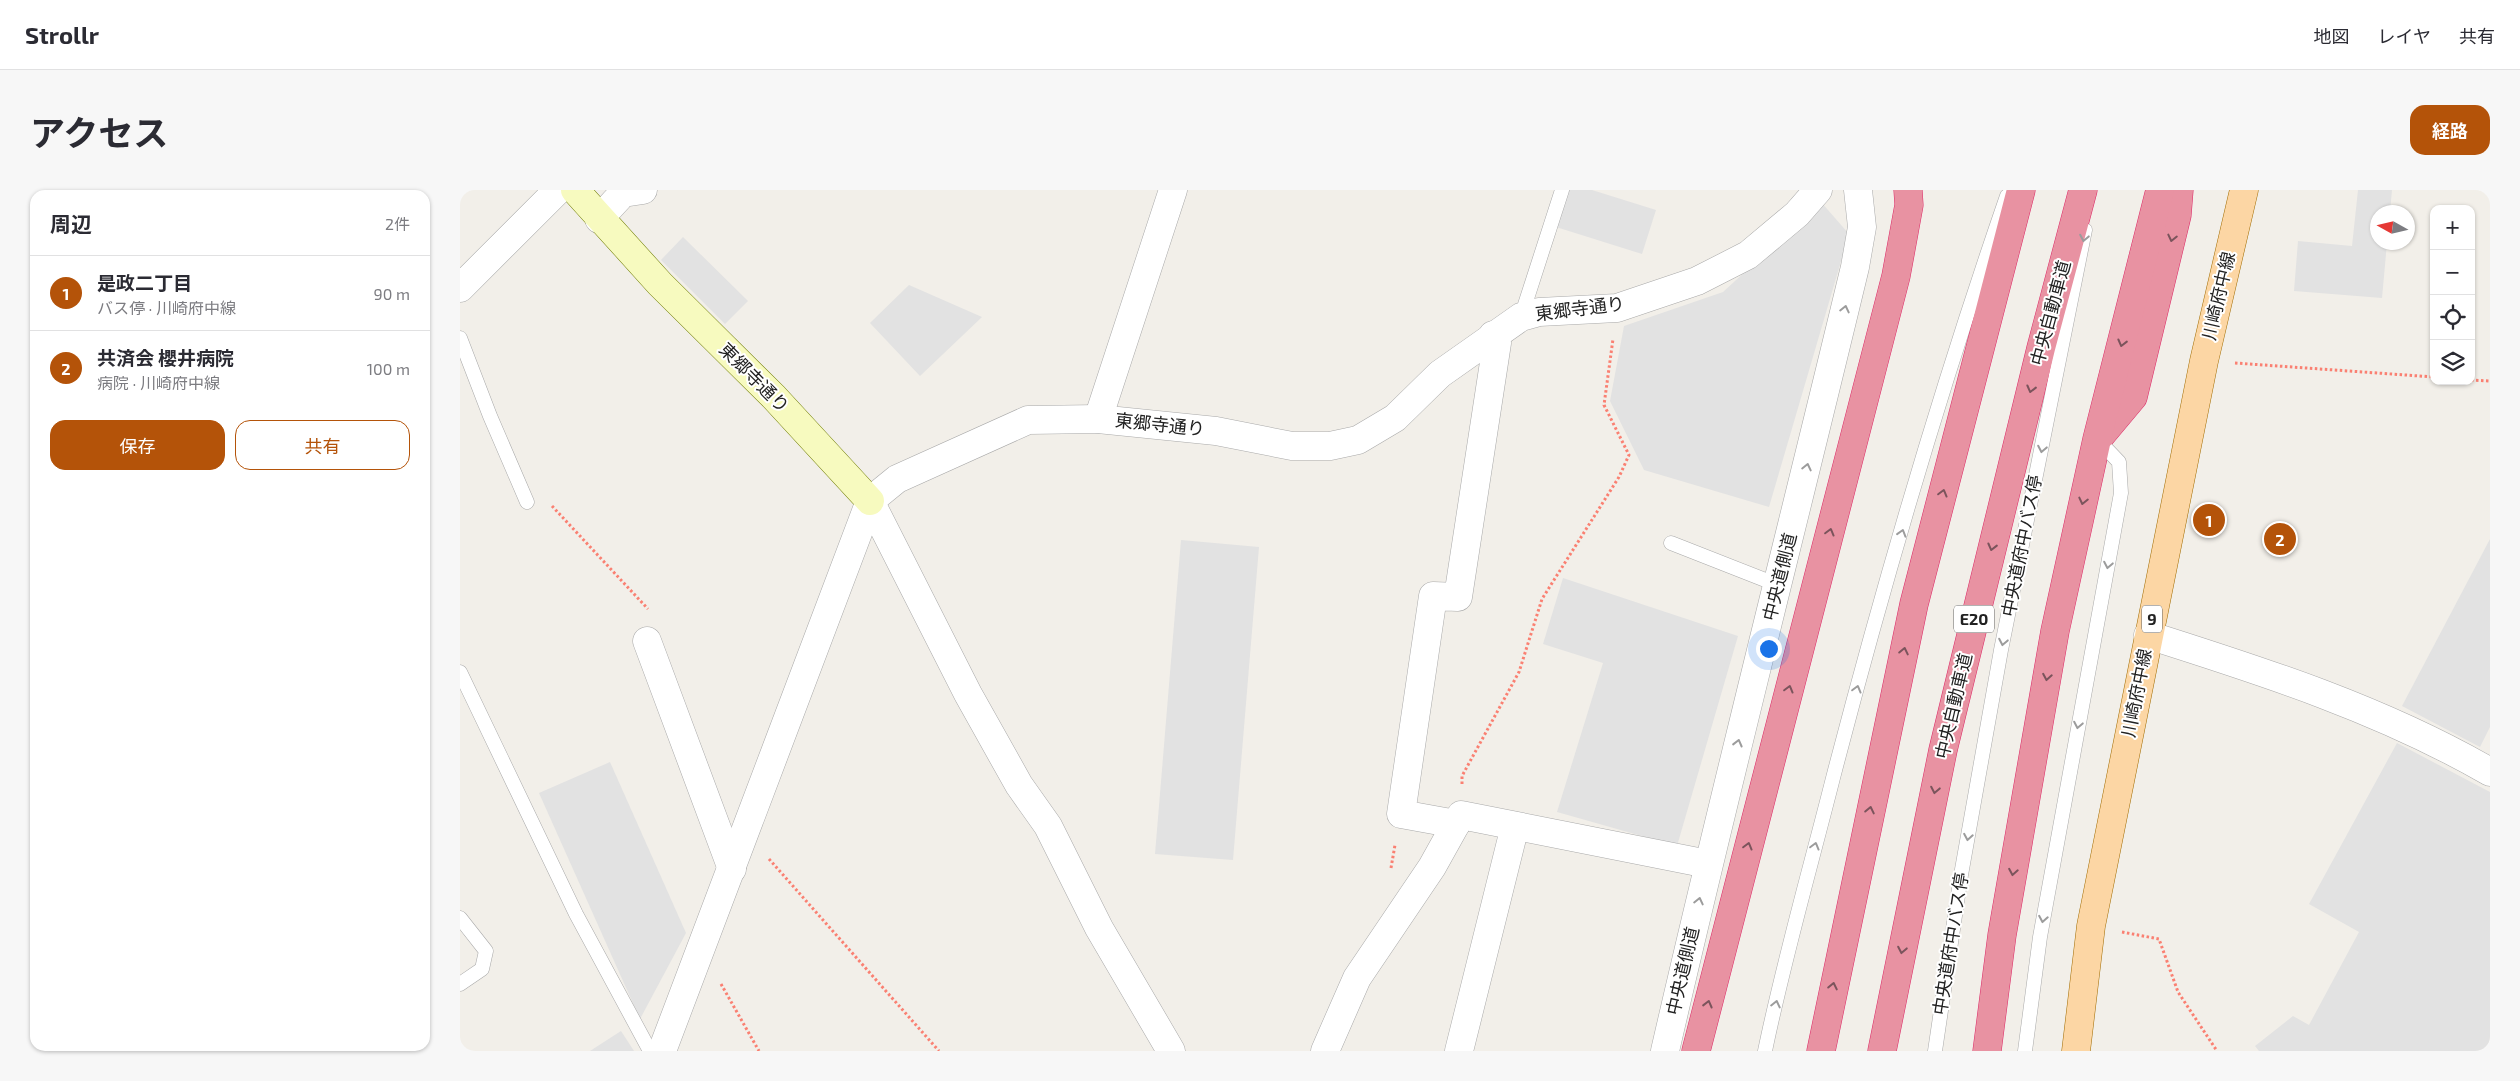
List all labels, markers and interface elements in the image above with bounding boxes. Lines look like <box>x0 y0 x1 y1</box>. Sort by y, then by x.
text: Strollr <box>25 20 99 49</box>
text: 地図 <box>2314 25 2350 47</box>
text: レイヤ <box>2378 25 2431 47</box>
text: 共有 <box>2459 25 2495 47</box>
button: 経路 <box>2410 105 2490 155</box>
text: アクセス <box>30 111 168 153</box>
north arrow <box>2370 205 2415 250</box>
map controls <box>2430 205 2475 385</box>
button: + <box>2430 205 2475 250</box>
text: 周辺 <box>50 211 92 236</box>
text: 2件 <box>385 214 410 233</box>
one-way arrow <box>2079 233 2090 242</box>
one-way arrow <box>2167 234 2178 243</box>
street label: 川崎府中線 <box>2197 249 2239 342</box>
button: − <box>2430 250 2475 295</box>
street label: 中央自動車道 <box>2025 258 2075 368</box>
text: 是政二丁目 <box>97 271 192 294</box>
text: 1 <box>63 284 69 303</box>
text: 90 m <box>374 284 410 303</box>
street label: 東郷寺通り <box>1534 292 1626 324</box>
button: locate <box>2430 295 2475 340</box>
text: バス停 · 川崎府中線 <box>97 298 236 317</box>
one-way arrow <box>1839 304 1850 313</box>
street label: 東郷寺通り <box>715 338 794 417</box>
one-way arrow <box>2117 338 2128 347</box>
button: layers <box>2430 340 2475 385</box>
text: 共済会 櫻井病院 <box>97 346 234 369</box>
text: 2 <box>61 359 71 378</box>
text: 100 m <box>367 359 410 378</box>
text: 病院 · 川崎府中線 <box>97 373 220 392</box>
one-way arrow <box>2026 385 2037 394</box>
street label: 東郷寺通り <box>1114 408 1206 440</box>
button: 保存 <box>50 420 225 470</box>
button: 共有 <box>235 420 410 470</box>
one-way arrow <box>2037 444 2047 453</box>
one-way arrow <box>1801 462 1812 471</box>
street label: 中央道府中バス停 <box>1996 473 2046 619</box>
one-way arrow <box>1937 490 1947 498</box>
one-way arrow <box>2078 496 2089 505</box>
pin: 1 <box>2193 501 2225 539</box>
pin: 2 <box>2264 520 2296 558</box>
one-way arrow <box>1824 527 1835 536</box>
one-way arrow <box>1896 529 1906 537</box>
street label: 中央道側道 <box>1757 530 1801 623</box>
one-way arrow <box>1987 543 1998 552</box>
one-way arrow <box>2103 561 2113 569</box>
road number: E20 <box>1954 606 1994 632</box>
road number: 9 <box>2142 606 2162 632</box>
your location <box>1756 636 1782 662</box>
one-way arrow <box>1998 638 2008 647</box>
one-way arrow <box>1898 646 1909 655</box>
street label: 川崎府中線 <box>2117 647 2155 739</box>
street label: 中央自動車道 <box>1930 651 1976 761</box>
one-way arrow <box>2043 673 2053 681</box>
one-way arrow <box>1783 685 1794 693</box>
one-way arrow <box>1851 685 1861 693</box>
one-way arrow <box>2073 720 2083 729</box>
one-way arrow <box>1732 739 1743 748</box>
one-way arrow <box>1930 786 1940 795</box>
one-way arrow <box>1864 805 1874 814</box>
one-way arrow <box>1963 832 1974 841</box>
one-way arrow <box>1742 842 1753 851</box>
one-way arrow <box>1810 842 1820 850</box>
one-way arrow <box>2009 867 2019 876</box>
street label: 中央道府中バス停 <box>1928 871 1972 1017</box>
one-way arrow <box>1693 897 1704 906</box>
one-way arrow <box>2039 915 2049 924</box>
street label: 中央道側道 <box>1661 924 1703 1017</box>
one-way arrow <box>1898 945 1908 954</box>
one-way arrow <box>1827 981 1838 990</box>
one-way arrow <box>1770 999 1781 1008</box>
one-way arrow <box>1702 1000 1712 1008</box>

